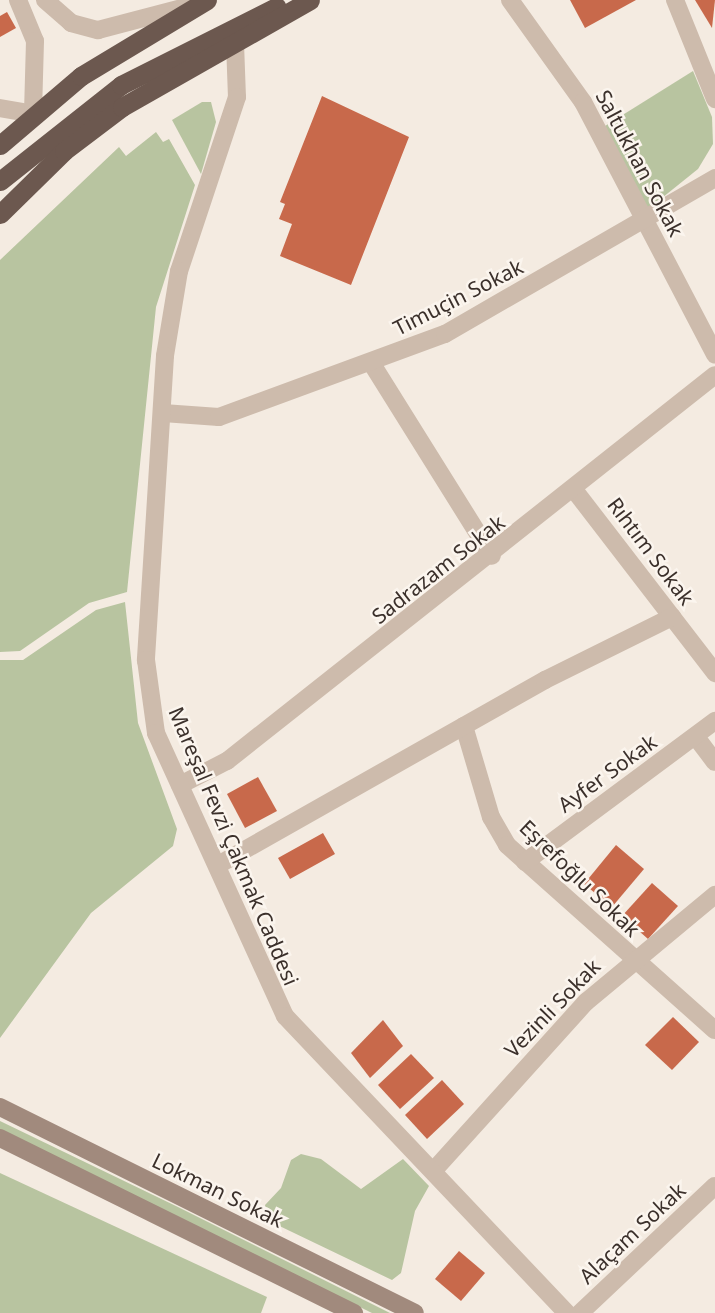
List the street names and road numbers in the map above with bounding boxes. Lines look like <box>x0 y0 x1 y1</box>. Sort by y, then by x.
street label: Saltukhan Sokak <box>591 86 689 240</box>
street label: Timuçin Sokak <box>389 254 527 340</box>
street label: Rıhtım Sokak <box>602 492 700 610</box>
street label: Sadrazam Sokak <box>367 509 509 629</box>
street label: Mareşal Fevzi Çakmak Caddesi <box>164 703 304 989</box>
street label: Ayfer Sokak <box>553 729 661 817</box>
street label: Eşrefoğlu Sokak <box>515 814 645 942</box>
street label: Vezinli Sokak <box>499 954 605 1062</box>
street label: Lokman Sokak <box>148 1147 288 1233</box>
street label: Alaçam Sokak <box>574 1177 690 1289</box>

